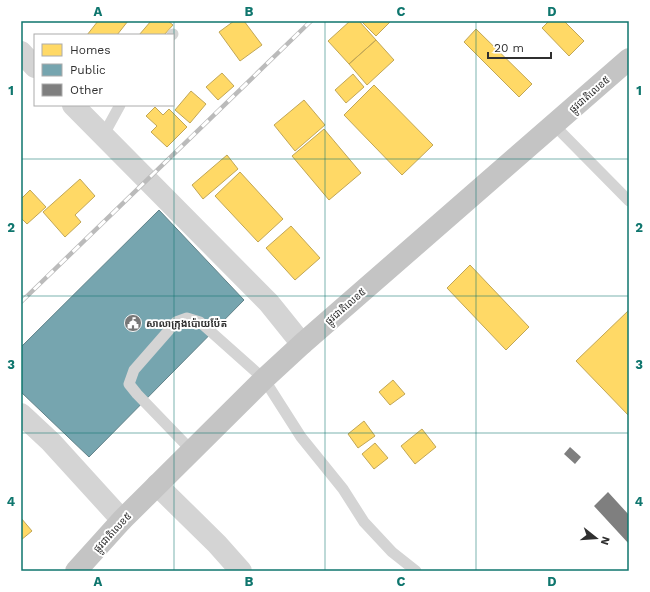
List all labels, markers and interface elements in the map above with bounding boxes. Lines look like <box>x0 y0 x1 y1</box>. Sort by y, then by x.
text: A <box>94 4 103 19</box>
text: B <box>245 4 254 19</box>
text: C <box>397 4 406 19</box>
text: D <box>547 4 557 19</box>
legend <box>34 34 174 106</box>
scale bar <box>488 34 551 60</box>
text: 20 m <box>494 41 524 55</box>
text: Homes <box>70 43 111 57</box>
text: Public <box>70 63 106 77</box>
street label: ផ្លូវជាតិលេខ៥ <box>567 74 614 118</box>
text: 1 <box>8 83 14 98</box>
text: Other <box>70 83 103 97</box>
text: 1 <box>636 83 642 98</box>
text: 2 <box>7 220 15 235</box>
text: 2 <box>635 220 643 235</box>
street label: ផ្លូវជាតិលេខ៥ <box>323 286 370 330</box>
public building icon: សាលាក្រុងប៉ោយប៉ែត <box>123 313 143 333</box>
place label: សាលាក្រុងប៉ោយប៉ែត <box>146 318 227 330</box>
text: 3 <box>7 357 15 372</box>
text: 3 <box>635 357 643 372</box>
text: 4 <box>7 494 16 509</box>
text: 4 <box>635 494 644 509</box>
street label: ផ្លូវជាតិលេខ៥ <box>91 510 136 557</box>
north arrow <box>576 518 616 558</box>
text: N <box>598 535 612 547</box>
text: A <box>94 574 103 589</box>
text: B <box>245 574 254 589</box>
text: C <box>397 574 406 589</box>
text: D <box>547 574 557 589</box>

